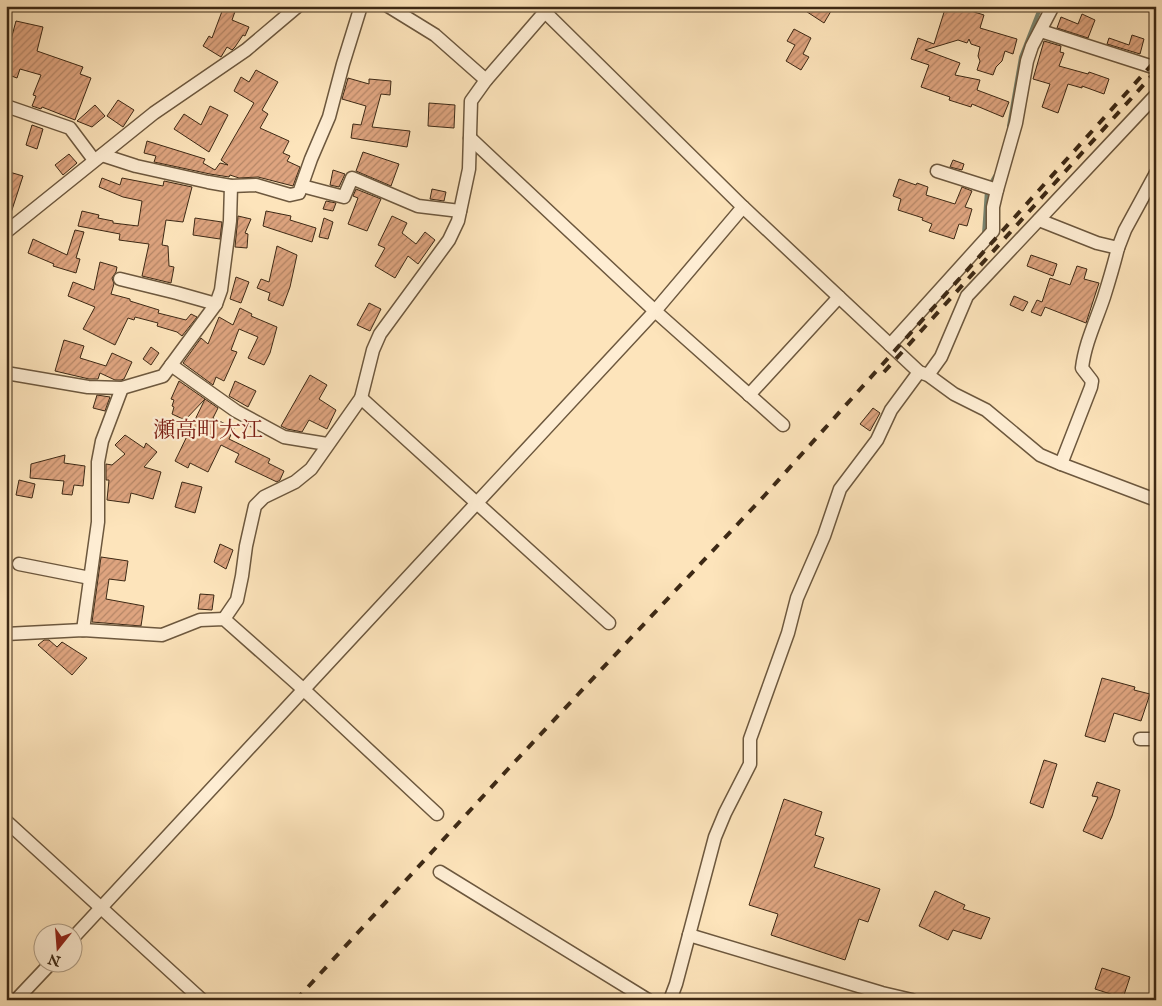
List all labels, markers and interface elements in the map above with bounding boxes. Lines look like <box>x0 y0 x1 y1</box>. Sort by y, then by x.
district label: 瀬高町大江 <box>153 417 263 445</box>
north arrow <box>32 924 82 974</box>
text: N <box>46 949 64 970</box>

